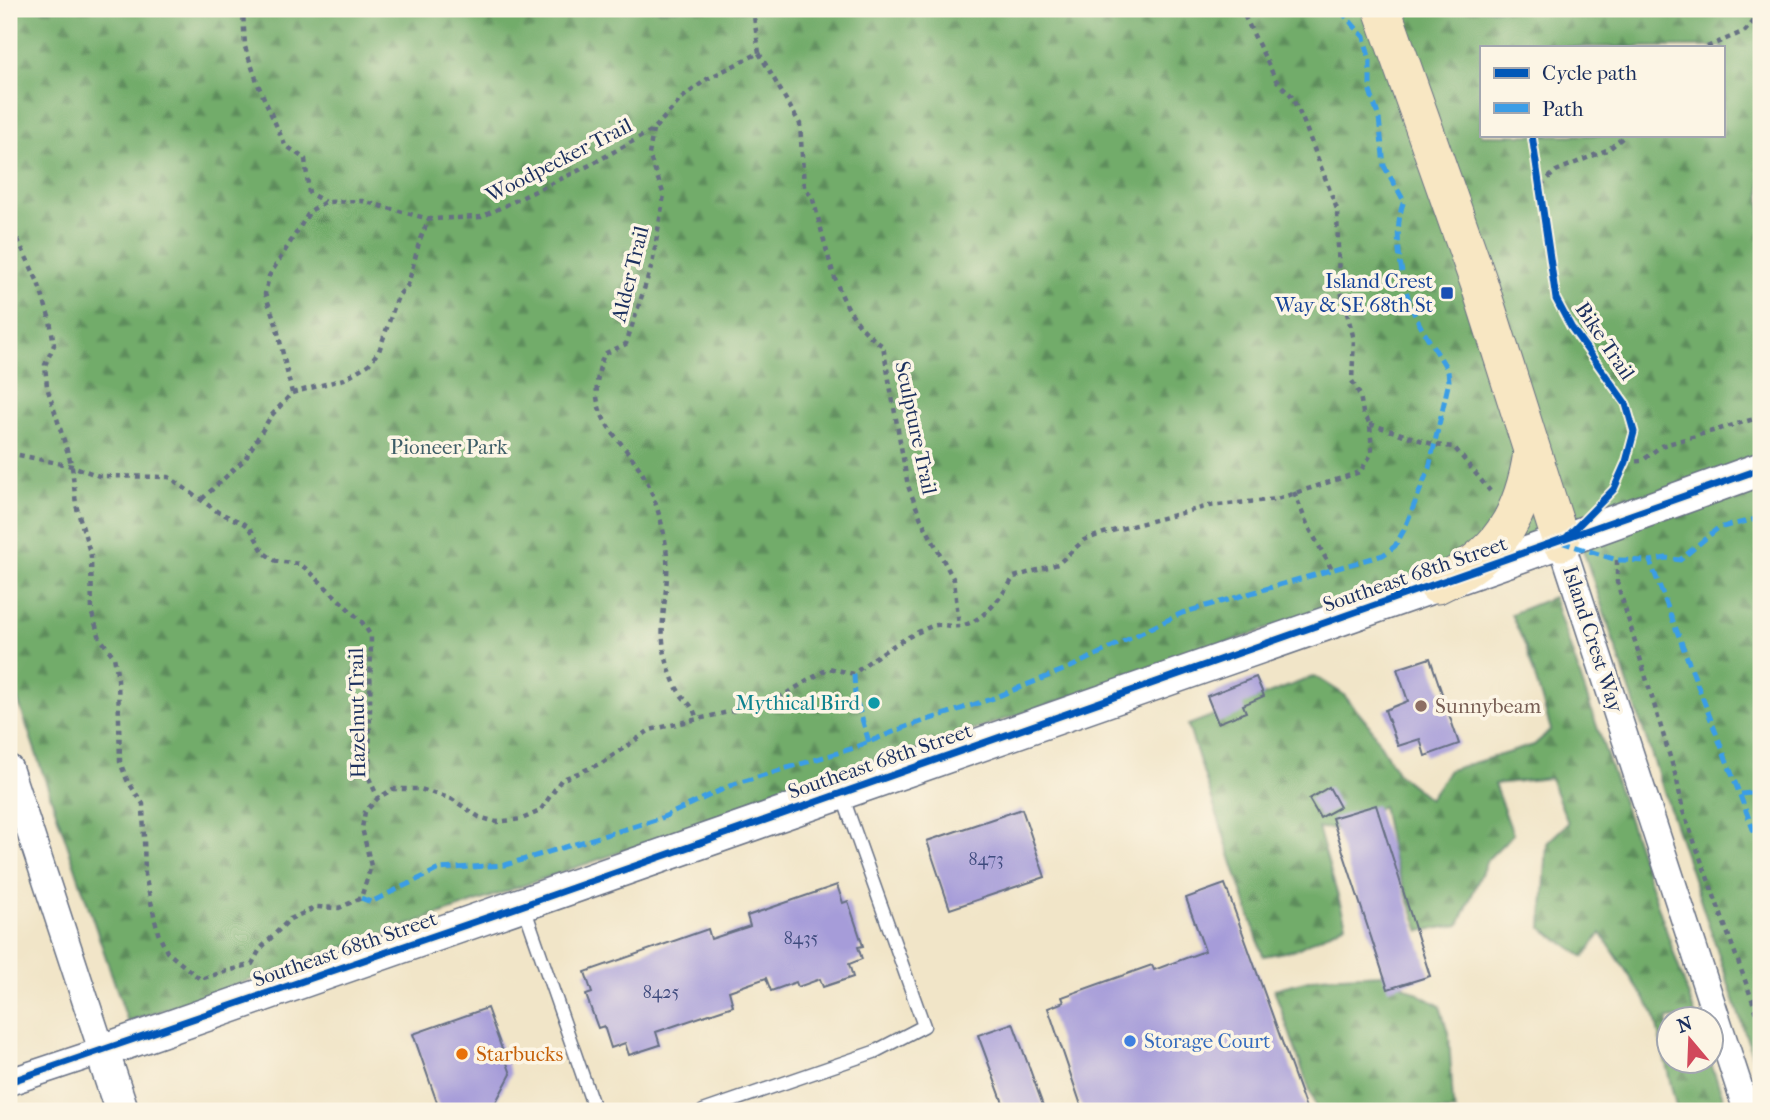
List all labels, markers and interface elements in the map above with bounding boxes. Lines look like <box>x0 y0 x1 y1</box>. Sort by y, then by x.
legend <box>1480 46 1724 136</box>
text: Cycle path <box>1542 61 1637 85</box>
text: Path <box>1542 97 1584 121</box>
street label: Woodpecker Trail <box>481 113 636 208</box>
street label: Alder Trail <box>606 223 654 325</box>
place label: Island Crest Way & SE 68th St <box>1274 269 1433 317</box>
marker: Island Crest Way & SE 68th St <box>1439 285 1455 301</box>
street label: Bike Trail <box>1570 298 1640 385</box>
street label: Sculpture Trail <box>890 359 942 497</box>
park label: Pioneer Park <box>390 435 508 459</box>
street label: Southeast 68th Street <box>1320 531 1511 617</box>
street label: Island Crest Way <box>1558 563 1628 716</box>
street label: Hazelnut Trail <box>344 647 370 779</box>
place label: Mythical Bird <box>735 691 861 715</box>
place label: Sunnybeam <box>1435 694 1542 718</box>
marker: Mythical Bird <box>866 695 882 711</box>
marker: Sunnybeam <box>1413 698 1429 714</box>
street label: Southeast 68th Street <box>785 718 976 804</box>
house number: 8473 <box>968 849 1004 870</box>
street label: Southeast 68th Street <box>250 906 441 992</box>
house number: 8435 <box>784 928 819 949</box>
house number: 8425 <box>643 982 680 1003</box>
north arrow <box>1654 1004 1724 1074</box>
text: N <box>1674 1012 1696 1038</box>
place label: Storage Court <box>1144 1029 1271 1053</box>
marker: Storage Court <box>1122 1033 1138 1049</box>
place label: Starbucks <box>476 1042 564 1066</box>
marker: Starbucks <box>454 1046 470 1062</box>

